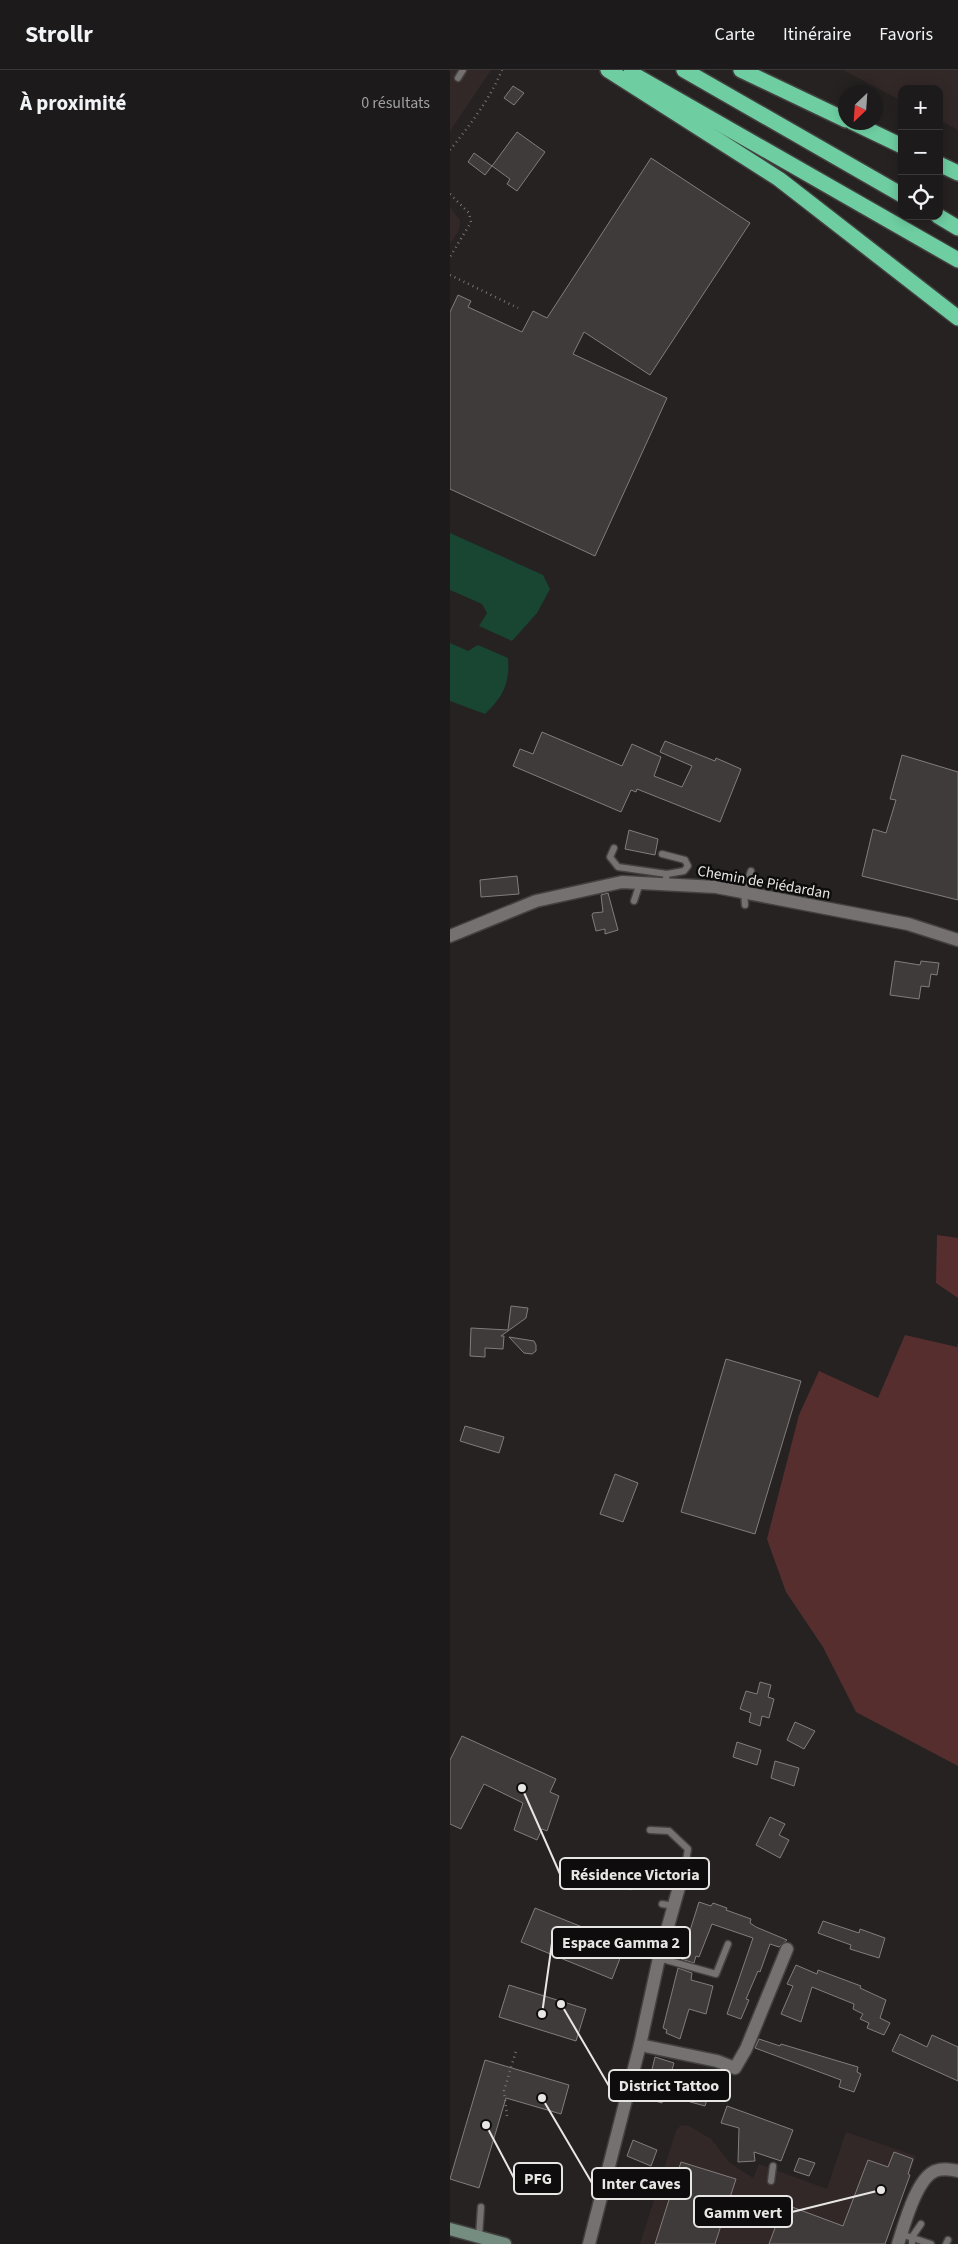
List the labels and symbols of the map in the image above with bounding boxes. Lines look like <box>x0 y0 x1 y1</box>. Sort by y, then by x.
north arrow <box>838 85 883 130</box>
street label: Chemin de Piédardan <box>696 860 832 905</box>
callout: Résidence Victoria <box>560 1858 709 1889</box>
text: Résidence Victoria <box>570 1864 700 1886</box>
callout: Espace Gamma 2 <box>552 1927 690 1958</box>
text: Espace Gamma 2 <box>562 1932 680 1954</box>
callout: District Tattoo <box>609 2070 730 2101</box>
text: District Tattoo <box>619 2075 719 2097</box>
callout: PFG <box>514 2163 562 2194</box>
text: PFG <box>524 2168 552 2190</box>
callout: Inter Caves <box>592 2168 691 2199</box>
text: Inter Caves <box>601 2173 681 2195</box>
callout: Gamm vert <box>694 2196 792 2227</box>
text: Gamm vert <box>704 2202 782 2224</box>

